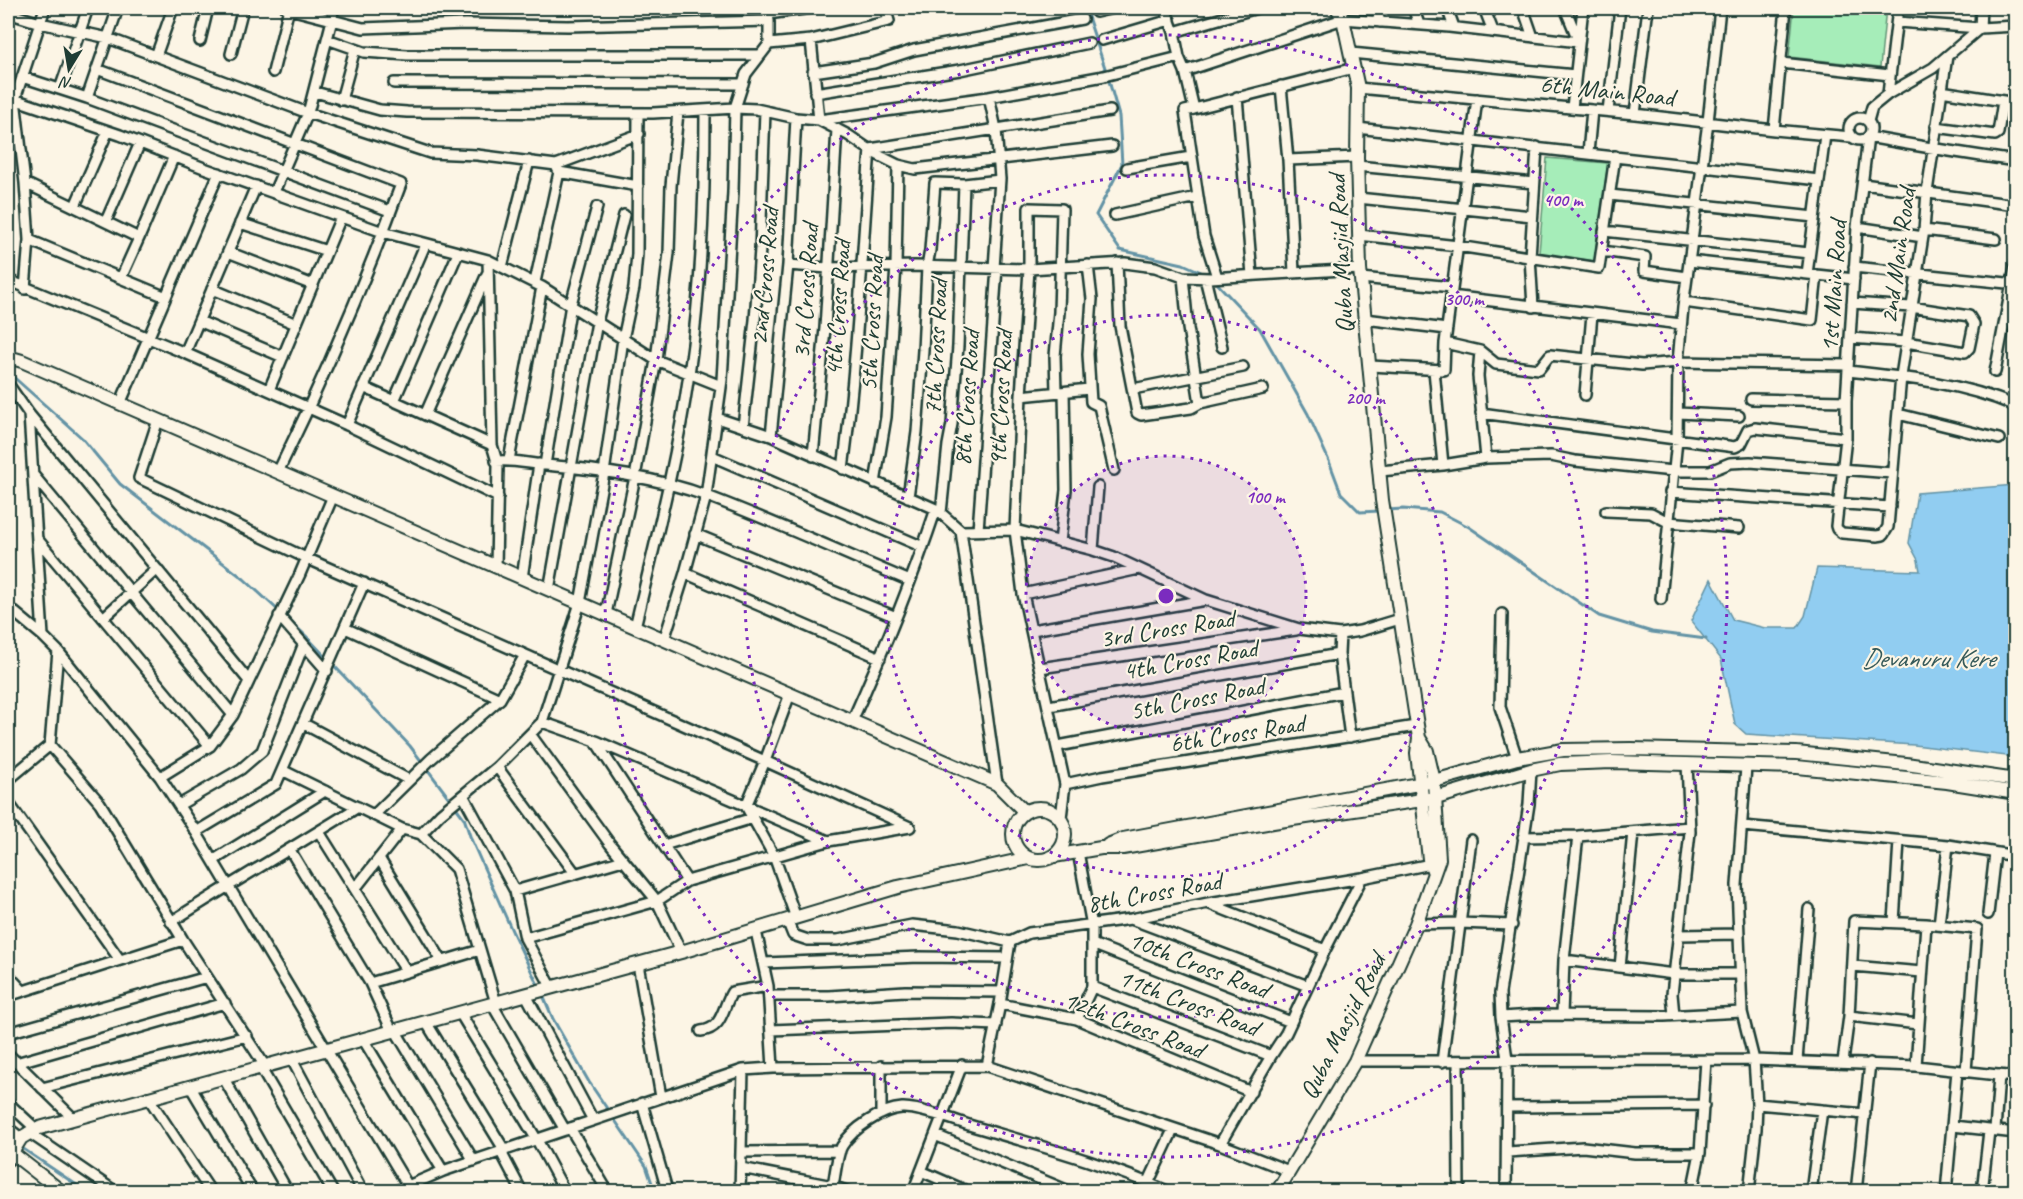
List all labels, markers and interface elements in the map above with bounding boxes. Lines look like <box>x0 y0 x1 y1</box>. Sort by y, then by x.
north arrow <box>39 39 99 99</box>
street label: 6th Main Road <box>1538 67 1680 114</box>
text: N <box>57 71 73 94</box>
street label: Quba Masjid Road <box>1320 170 1361 334</box>
street label: 2nd Main Road <box>1872 182 1924 326</box>
text: 400 m <box>1544 189 1584 211</box>
street label: 2nd Cross Road <box>742 202 787 346</box>
street label: 1st Main Road <box>1812 215 1855 353</box>
street label: 3rd Cross Road <box>784 219 827 360</box>
street label: 4th Cross Road <box>816 235 859 377</box>
street label: 5th Cross Road <box>851 250 892 392</box>
street label: 7th Cross Road <box>915 274 956 416</box>
text: 300 m <box>1445 288 1485 310</box>
street label: 8th Cross Road <box>945 325 988 467</box>
street label: 9th Cross Road <box>980 325 1021 467</box>
text: 200 m <box>1346 387 1386 409</box>
text: 100 m <box>1246 486 1286 508</box>
centre of rings <box>1156 586 1176 606</box>
street label: 3rd Cross Road <box>1098 601 1240 655</box>
street label: 4th Cross Road <box>1120 631 1264 688</box>
water label: Devanuru Kere <box>1862 641 1999 675</box>
street label: 5th Cross Road <box>1127 669 1271 728</box>
street label: 6th Cross Road <box>1167 706 1311 760</box>
street label: 8th Cross Road <box>1084 864 1228 921</box>
street label: 10th Cross Road <box>1124 923 1277 1008</box>
street label: Quba Masjid Road <box>1292 944 1395 1105</box>
street label: 11th Cross Road <box>1114 961 1267 1046</box>
street label: 12th Cross Road <box>1059 983 1212 1068</box>

